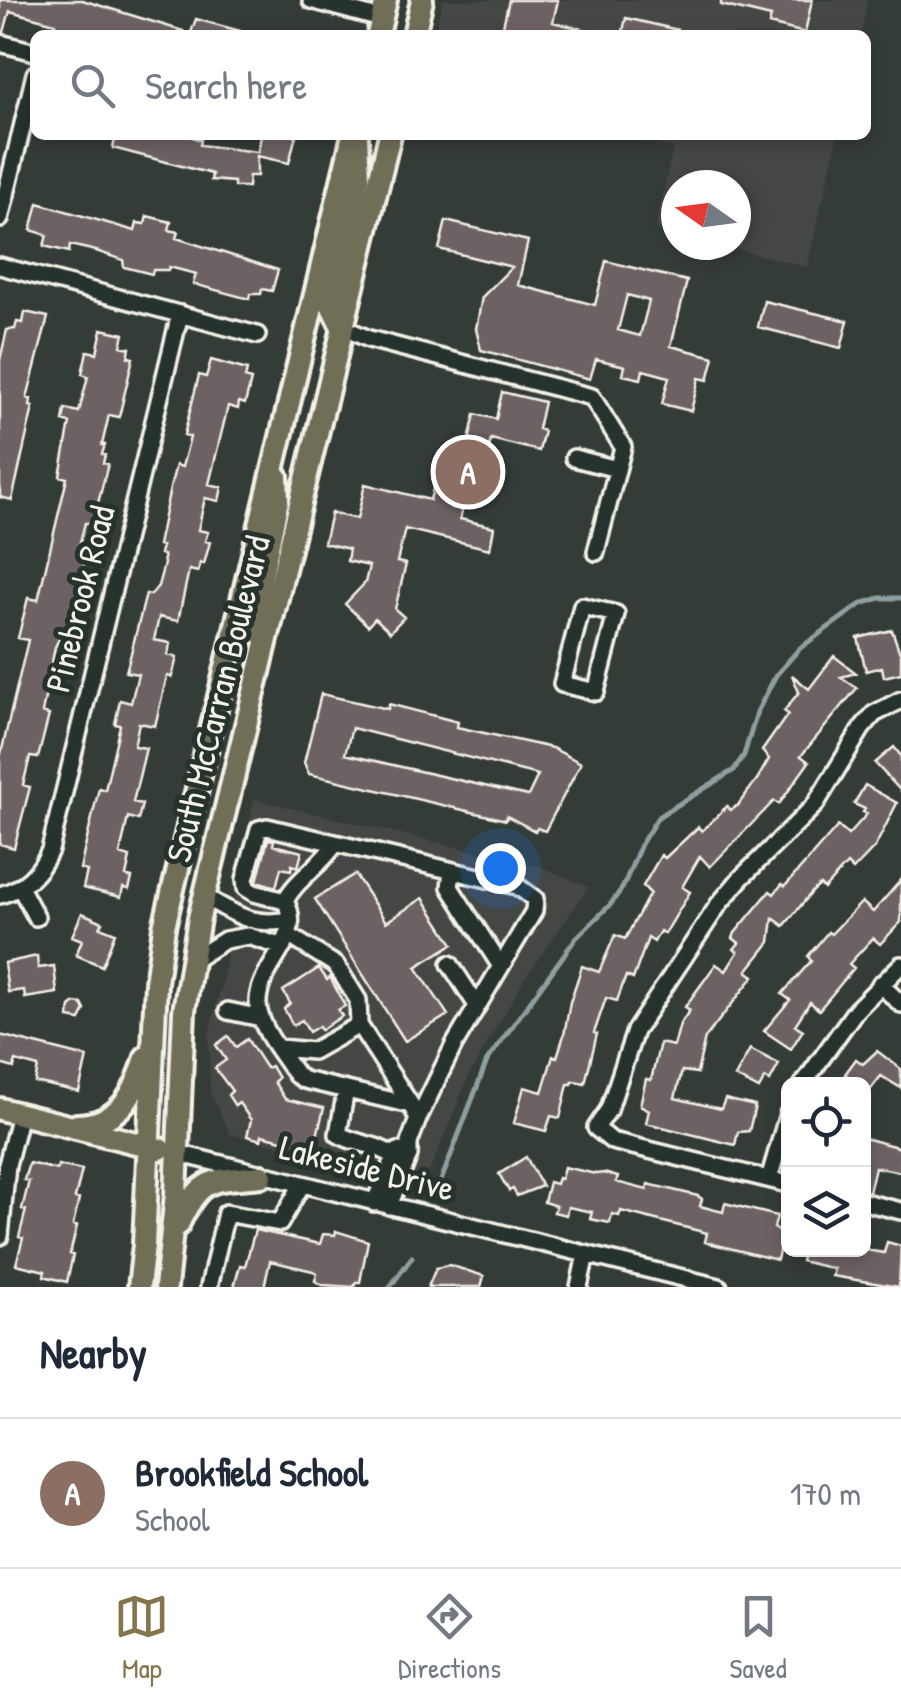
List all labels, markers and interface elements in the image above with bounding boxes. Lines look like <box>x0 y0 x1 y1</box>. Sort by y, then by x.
search box <box>30 30 871 140</box>
icon: search <box>65 58 120 113</box>
text: Search here <box>145 59 307 111</box>
north arrow <box>661 170 751 260</box>
pin: A <box>436 434 500 510</box>
street label: Pinebrook Road <box>34 501 125 697</box>
street label: South McCarran Boulevard <box>154 531 281 867</box>
your location <box>475 843 526 894</box>
map controls <box>781 1077 871 1257</box>
button: locate <box>781 1077 871 1167</box>
street label: Lakeside Drive <box>275 1123 459 1212</box>
button: layers <box>781 1167 871 1257</box>
text: Nearby <box>40 1324 147 1381</box>
text: Brookfield School <box>135 1446 368 1498</box>
text: A <box>65 1472 80 1515</box>
text: 170 m <box>790 1472 861 1515</box>
text: School <box>135 1498 210 1541</box>
tab: Map <box>114 1589 169 1687</box>
tab: Directions <box>398 1589 501 1687</box>
tab: Saved <box>730 1589 787 1687</box>

